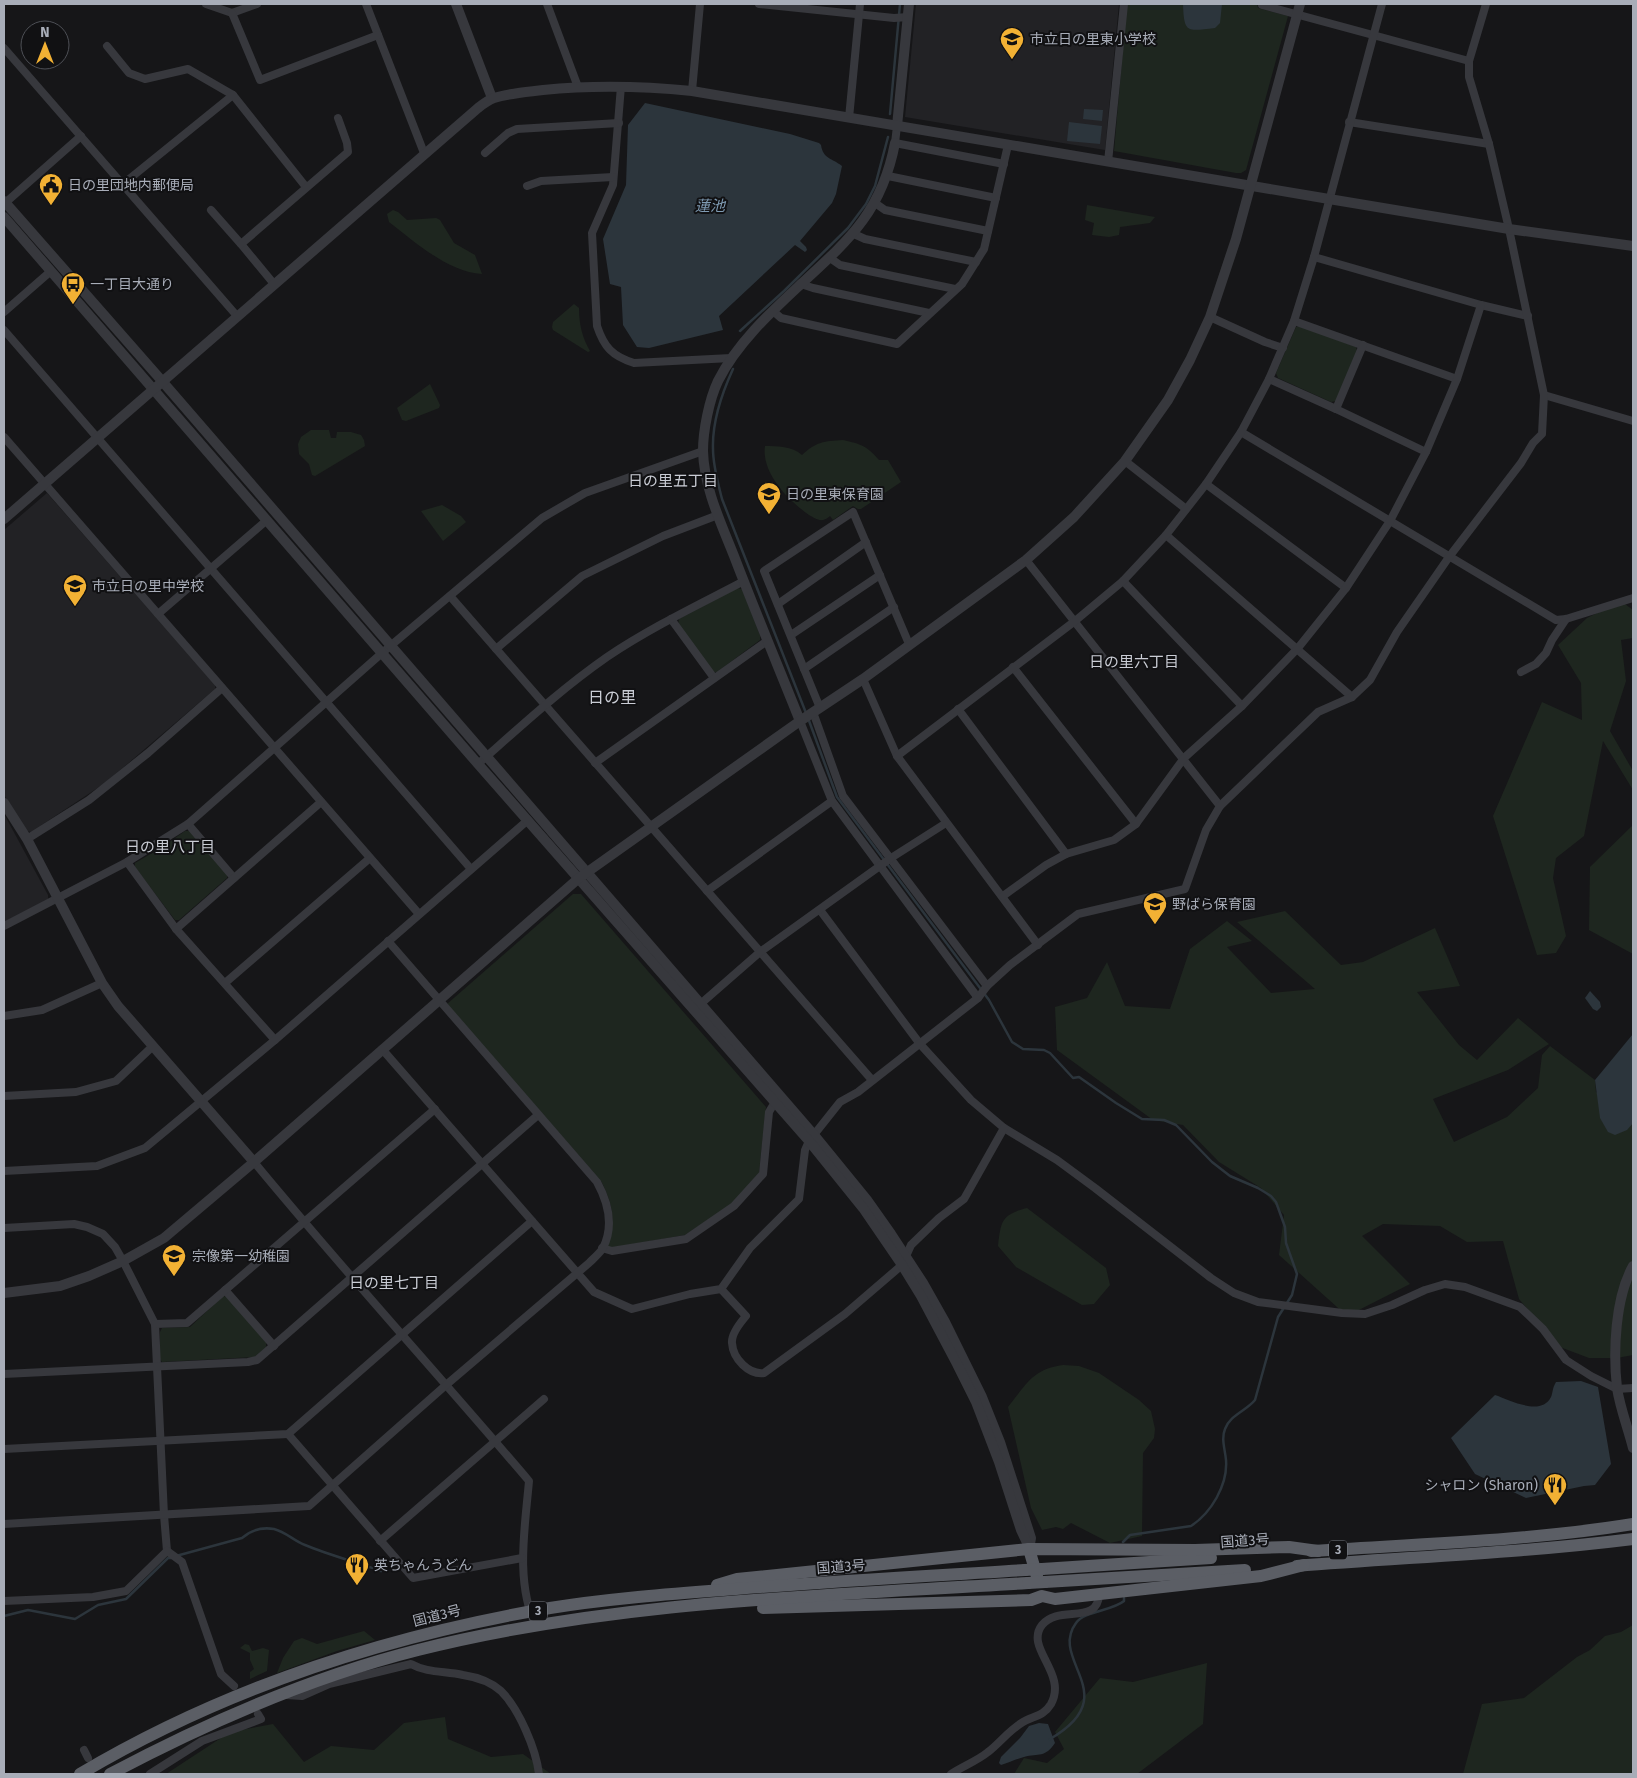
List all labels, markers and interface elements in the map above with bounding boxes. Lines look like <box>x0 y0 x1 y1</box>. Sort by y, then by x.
north arrow <box>20 20 70 70</box>
text: N <box>40 24 50 41</box>
school or university icon: 市立日の里東小学校 <box>999 26 1025 60</box>
place label: 市立日の里東小学校 <box>1030 31 1156 48</box>
public building icon: 日の里団地内郵便局 <box>38 172 64 206</box>
place label: 日の里団地内郵便局 <box>68 177 194 194</box>
water label: 蓮池 <box>695 197 727 215</box>
bus stop icon: 一丁目大通り <box>60 271 86 305</box>
place label: 一丁目大通り <box>90 276 174 293</box>
district label: 日の里五丁目 <box>628 472 718 490</box>
school or university icon: 日の里東保育園 <box>756 481 782 515</box>
place label: 日の里東保育園 <box>786 486 884 503</box>
school or university icon: 市立日の里中学校 <box>62 573 88 607</box>
place label: 市立日の里中学校 <box>92 578 204 595</box>
district label: 日の里六丁目 <box>1089 653 1179 671</box>
district label: 日の里 <box>588 688 636 707</box>
district label: 日の里八丁目 <box>125 838 215 856</box>
school or university icon: 野ばら保育園 <box>1142 891 1168 925</box>
place label: 野ばら保育園 <box>1172 896 1256 913</box>
school or university icon: 宗像第一幼稚園 <box>161 1243 187 1277</box>
place label: 宗像第一幼稚園 <box>192 1248 290 1265</box>
district label: 日の里七丁目 <box>349 1274 439 1292</box>
restaurant icon: シャロン (Sharon) <box>1542 1472 1568 1506</box>
place label: シャロン (Sharon) <box>1424 1477 1538 1494</box>
street label: 国道3号 <box>1220 1531 1270 1551</box>
road number: 3 <box>1329 1540 1347 1560</box>
restaurant icon: 英ちゃんうどん <box>344 1552 370 1586</box>
place label: 英ちゃんうどん <box>374 1557 472 1574</box>
street label: 国道3号 <box>816 1557 866 1577</box>
street label: 国道3号 <box>411 1602 463 1630</box>
road number: 3 <box>529 1602 547 1620</box>

